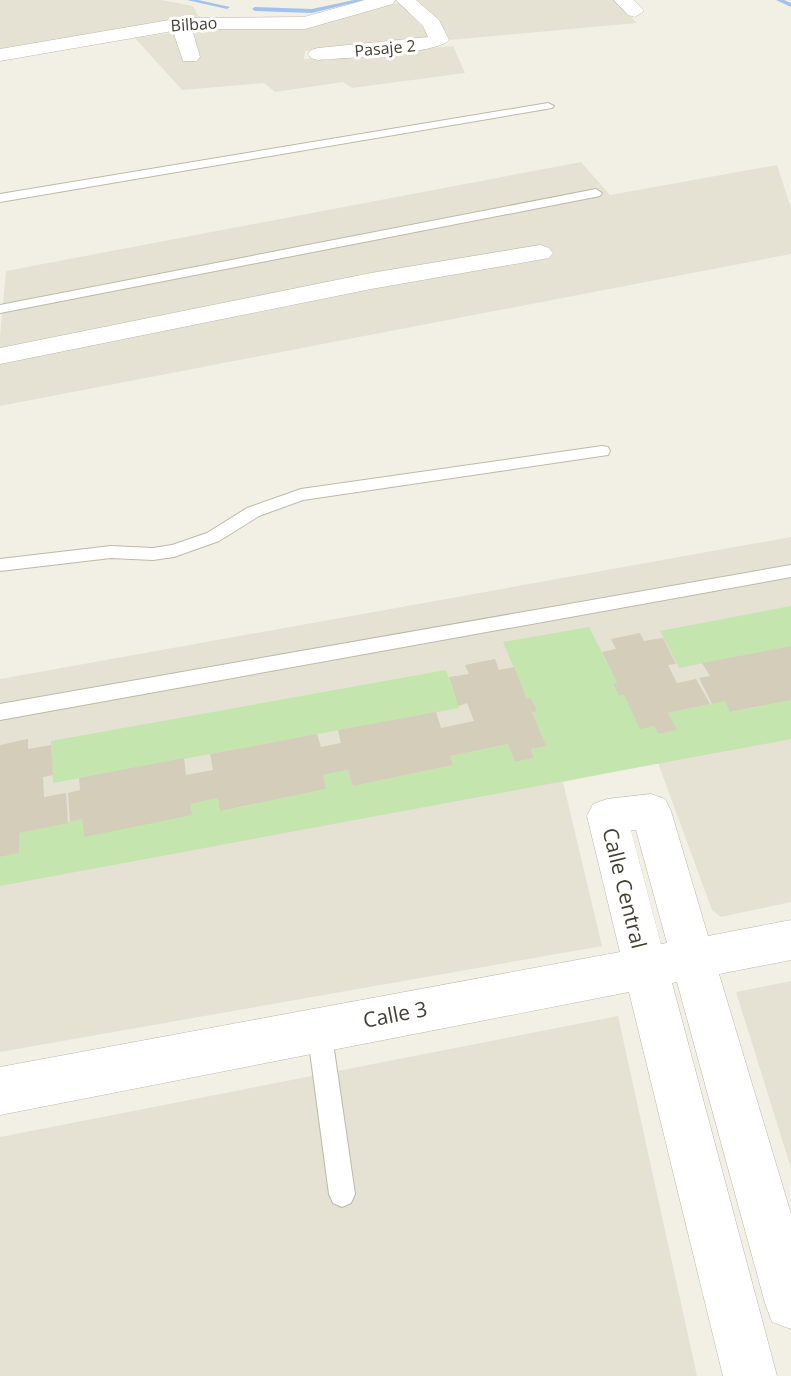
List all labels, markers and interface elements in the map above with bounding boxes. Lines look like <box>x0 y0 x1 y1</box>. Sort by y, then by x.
street label: Bilbao <box>170 11 218 37</box>
street label: Pasaje 2 <box>353 34 417 62</box>
street label: Calle Central <box>596 825 654 951</box>
street label: Calle 3 <box>361 994 429 1034</box>

